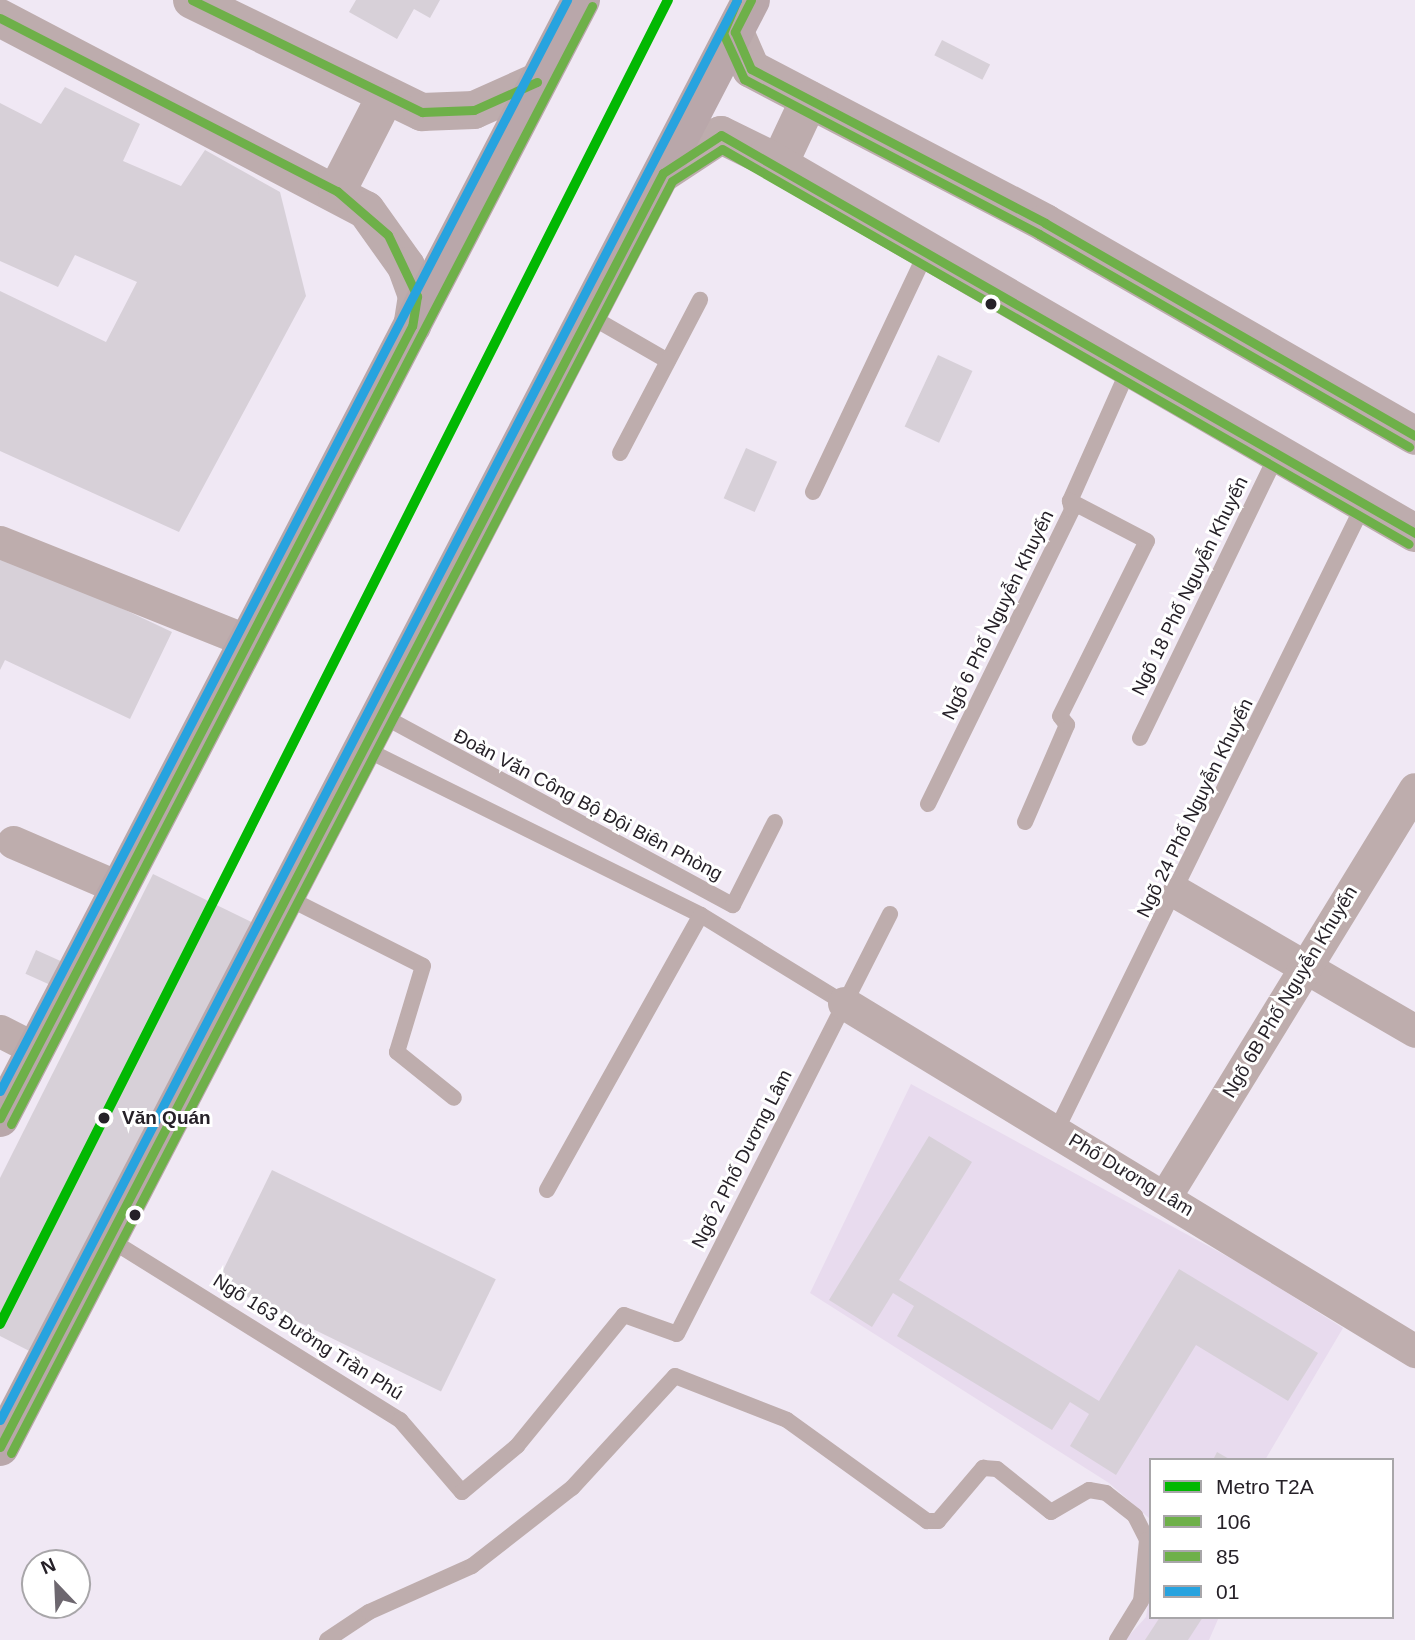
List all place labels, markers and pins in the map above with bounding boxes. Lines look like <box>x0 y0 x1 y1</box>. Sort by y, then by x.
unlabelled marker <box>984 297 998 311</box>
marker: Văn Quán <box>93 1107 115 1129</box>
place label: Văn Quán <box>122 1107 211 1129</box>
unlabelled marker <box>128 1208 142 1222</box>

